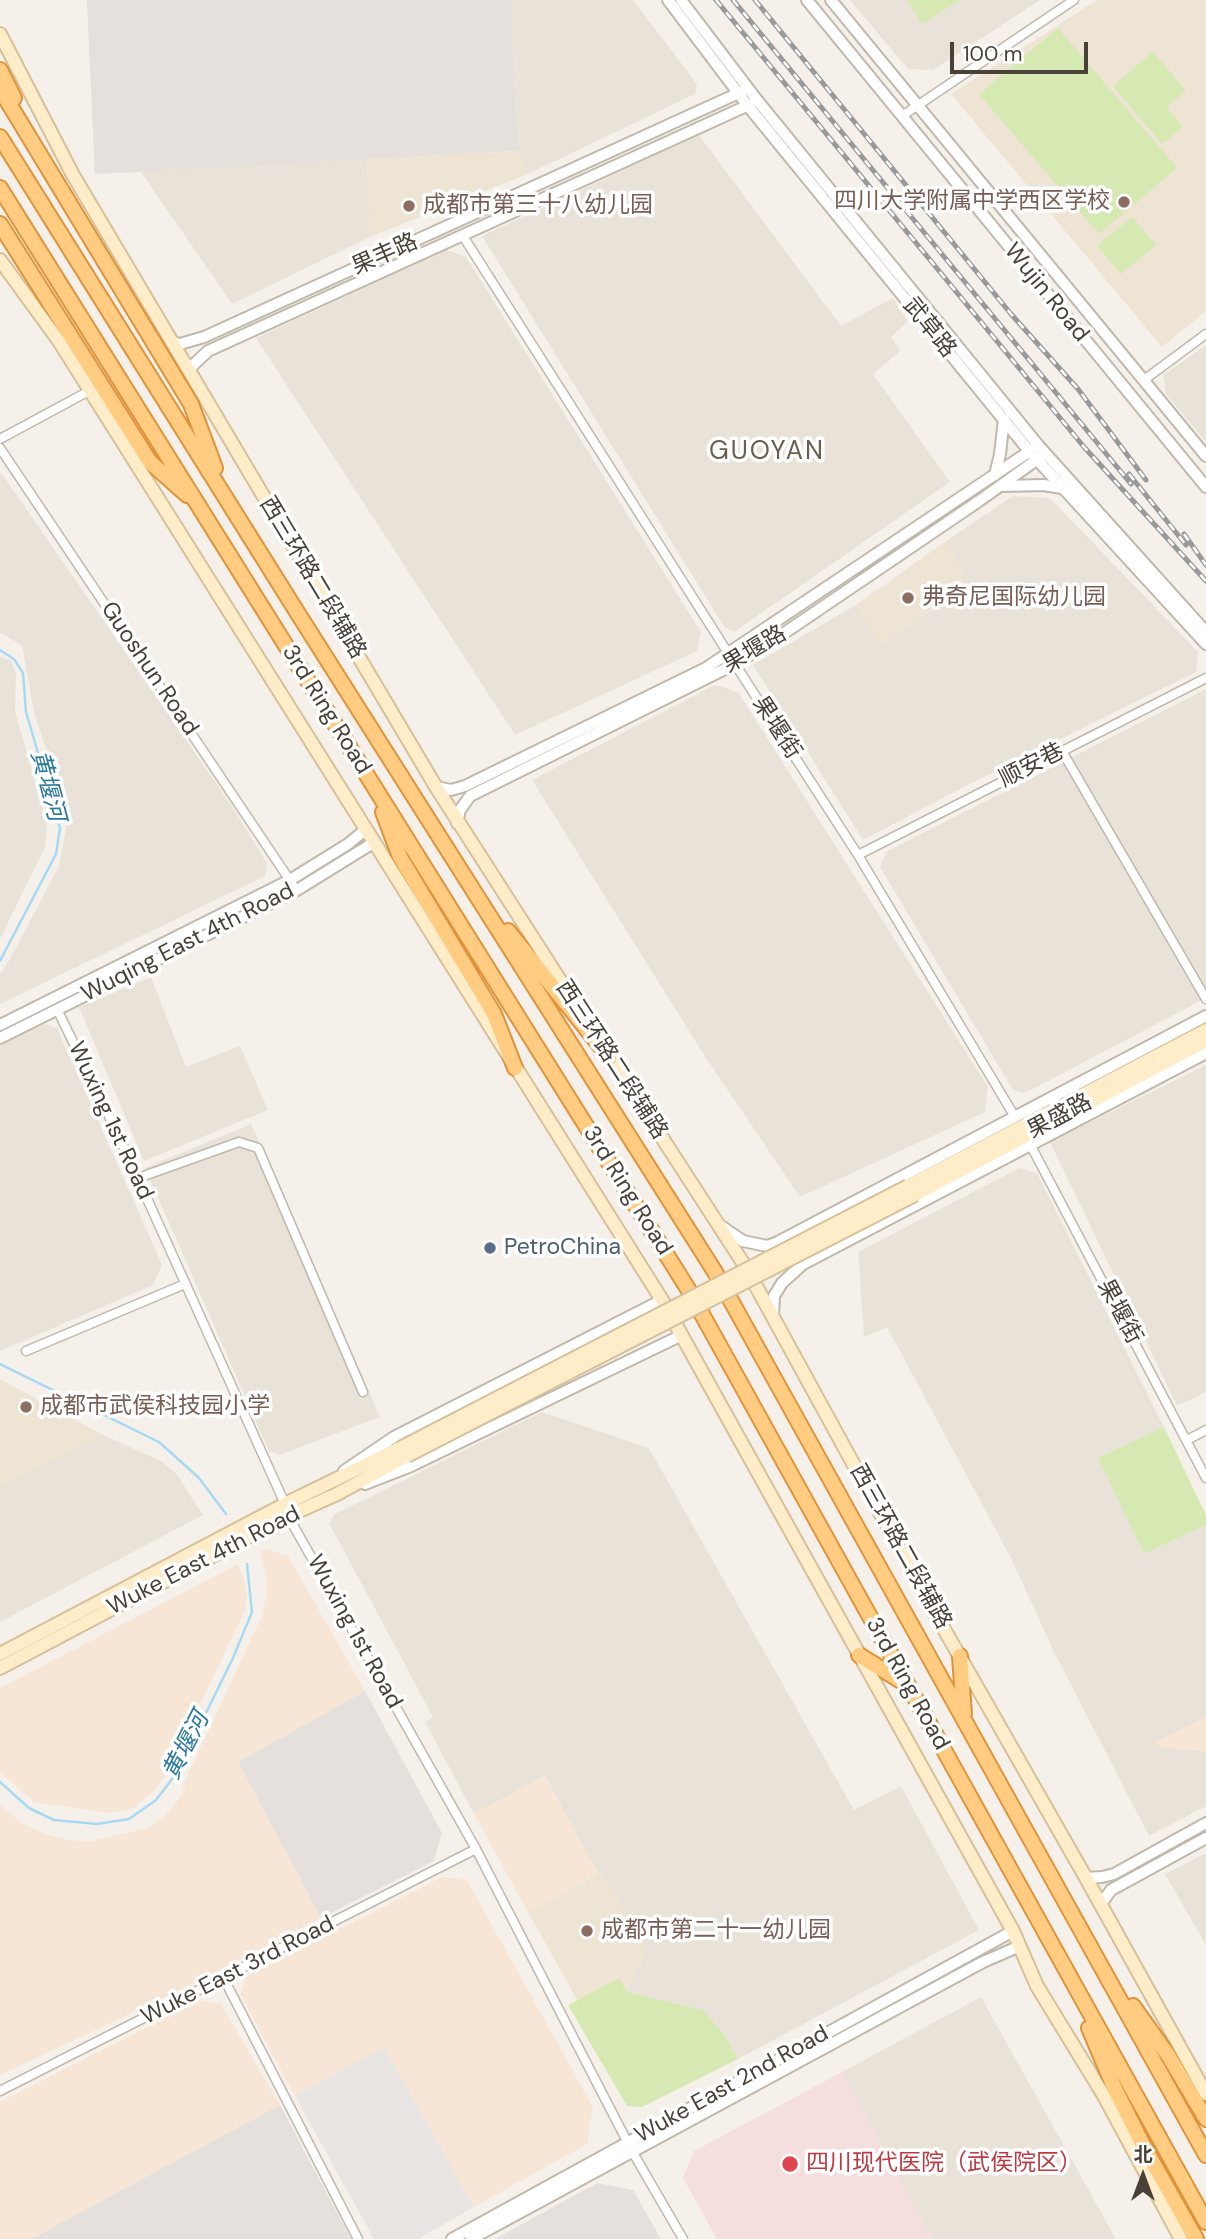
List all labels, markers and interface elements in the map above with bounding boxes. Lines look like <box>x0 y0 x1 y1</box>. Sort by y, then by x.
scale bar <box>954 28 1092 72</box>
text: 100 m <box>963 40 1023 68</box>
place label: 四川大学附属中学西区学校 <box>834 188 1110 216</box>
place label: 成都市第三十八幼儿园 <box>423 192 653 220</box>
marker: 四川大学附属中学西区学校 <box>1116 194 1132 210</box>
marker: 成都市第三十八幼儿园 <box>401 198 417 214</box>
street label: 果丰路 <box>348 228 422 282</box>
street label: Wujin Road <box>998 238 1094 348</box>
street label: 武草路 <box>897 293 961 363</box>
district label: GUOYAN <box>710 436 824 468</box>
street label: 西三环路二段辅路 <box>253 492 371 664</box>
place label: 弗奇尼国际幼儿园 <box>922 584 1106 612</box>
marker: 弗奇尼国际幼儿园 <box>900 590 916 606</box>
street label: Guoshun Road <box>94 597 204 741</box>
street label: 果堰路 <box>718 620 792 680</box>
street label: 3rd Ring Road <box>275 640 377 780</box>
street label: 果堰街 <box>746 692 806 764</box>
street label: 顺安巷 <box>995 738 1069 794</box>
water label: 黄堰河 <box>24 747 70 825</box>
street label: Wuqing East 4th Road <box>77 877 299 1009</box>
street label: 西三环路二段辅路 <box>549 975 673 1145</box>
street label: Wuxing 1st Road <box>61 1038 159 1204</box>
street label: 果盛路 <box>1023 1089 1097 1145</box>
street label: 3rd Ring Road <box>576 1121 678 1261</box>
place label: PetroChina <box>504 1234 621 1262</box>
marker: PetroChina <box>482 1240 498 1256</box>
street label: 果堰街 <box>1091 1275 1147 1349</box>
place label: 成都市武侯科技园小学 <box>40 1393 270 1421</box>
marker: 成都市武侯科技园小学 <box>18 1399 34 1415</box>
street label: 西三环路二段辅路 <box>843 1460 957 1634</box>
street label: Wuke East 4th Road <box>103 1500 305 1622</box>
street label: Wuxing 1st Road <box>300 1550 408 1714</box>
street label: 3rd Ring Road <box>859 1613 955 1755</box>
water label: 黄堰河 <box>158 1707 216 1785</box>
street label: Wuke East 3rd Road <box>137 1910 339 2032</box>
place label: 成都市第二十一幼儿园 <box>601 1917 831 1945</box>
marker: 成都市第二十一幼儿园 <box>579 1923 595 1939</box>
street label: Wuke East 2nd Road <box>630 2020 834 2150</box>
north arrow <box>1108 2141 1178 2211</box>
text: 北 <box>1133 2142 1153 2167</box>
place label: 四川现代医院（武侯院区） <box>806 2150 1082 2178</box>
marker: 四川现代医院（武侯院区） <box>780 2154 800 2174</box>

